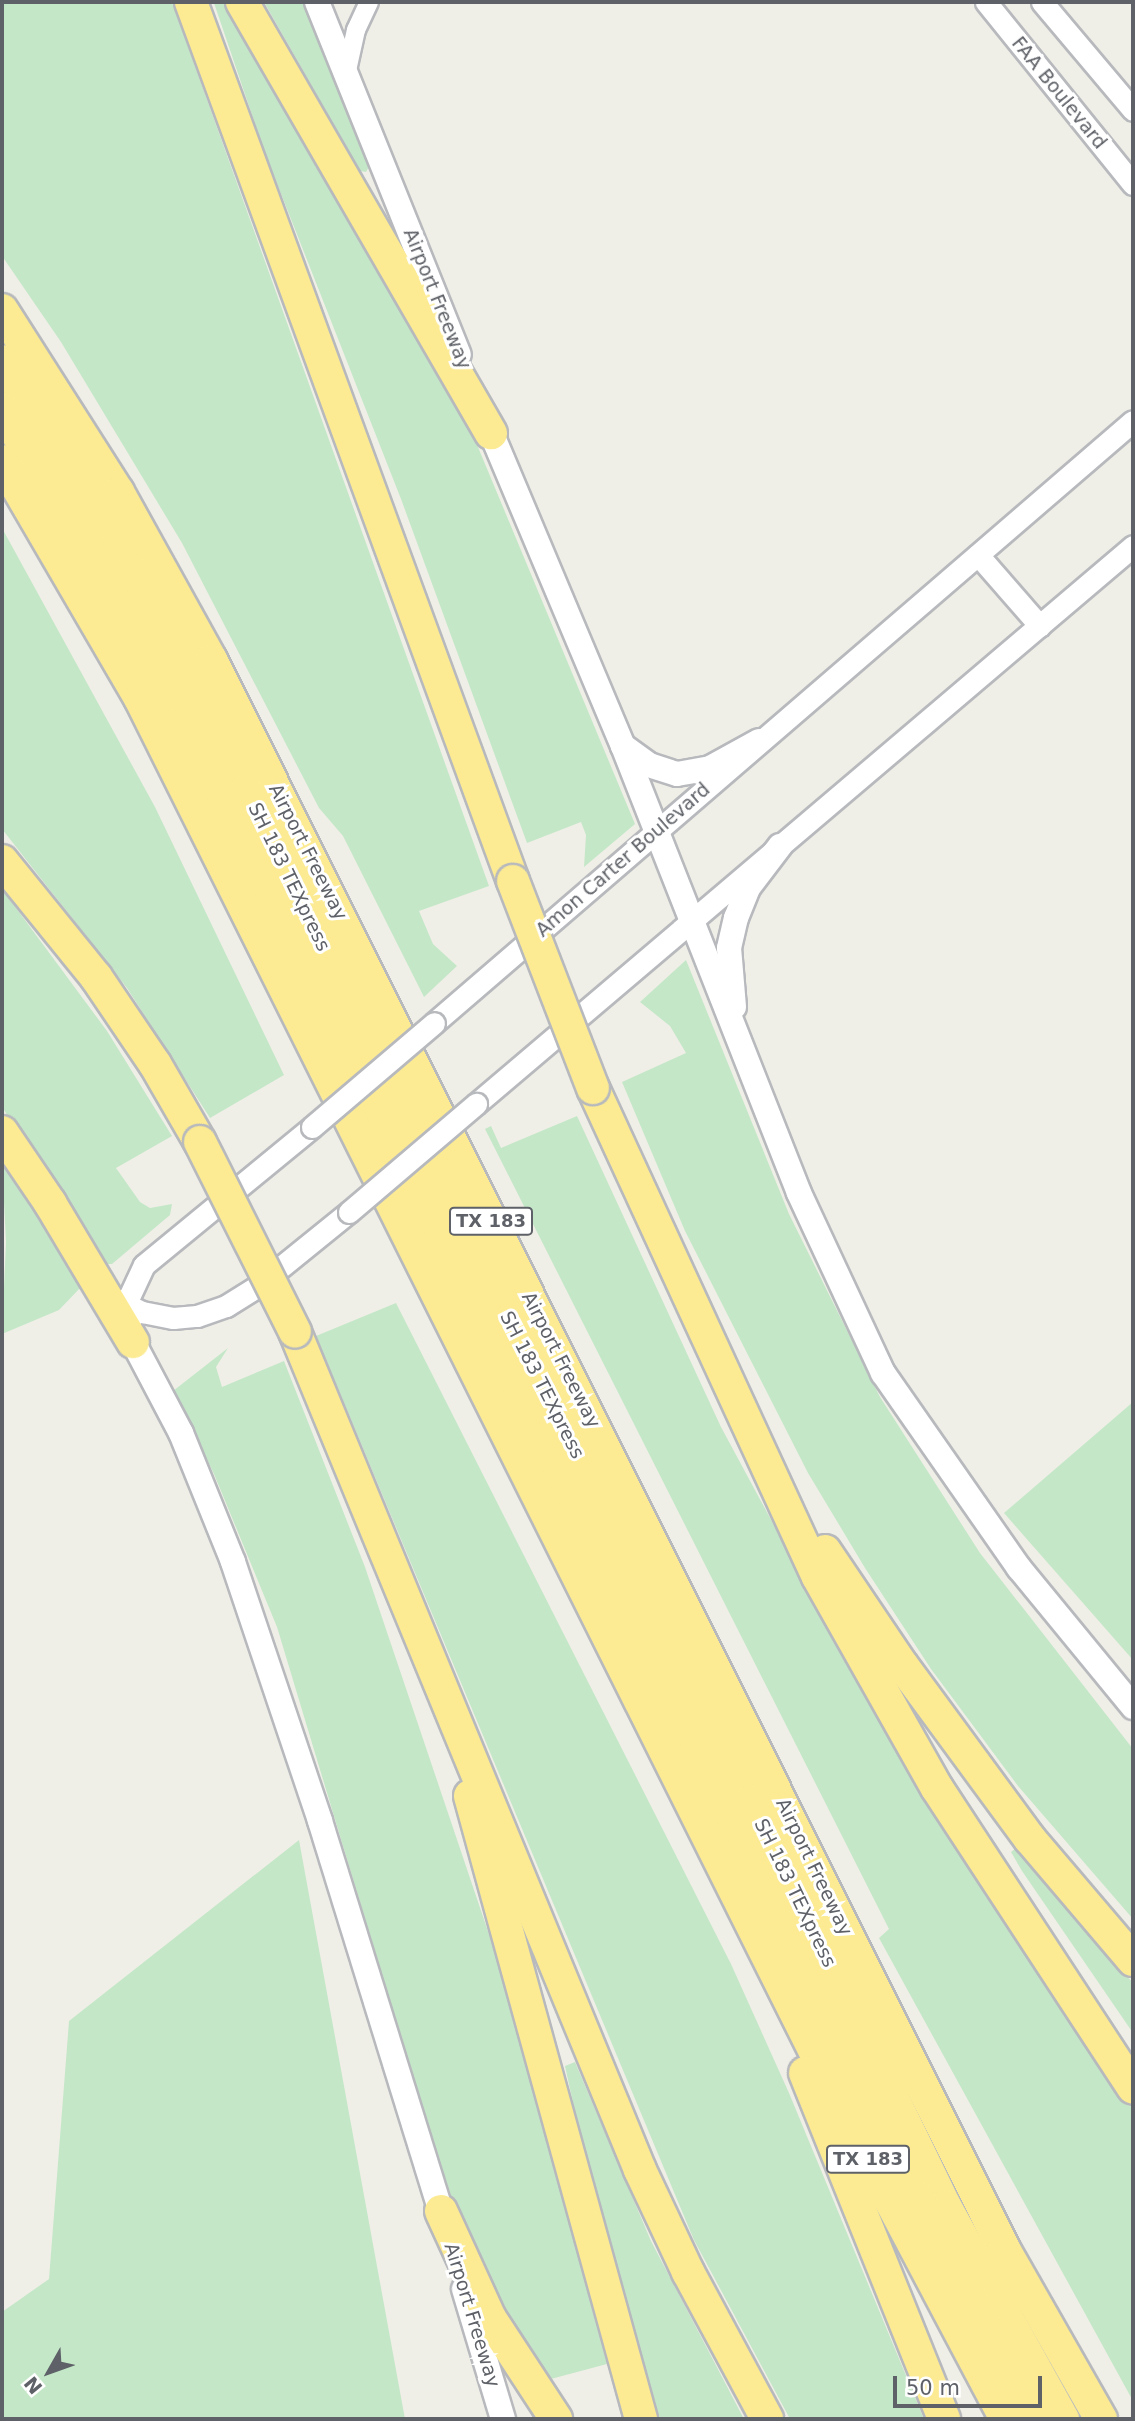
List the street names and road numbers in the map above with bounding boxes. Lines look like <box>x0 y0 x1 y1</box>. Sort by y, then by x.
street label: FAA Boulevard <box>1007 32 1111 154</box>
street label: Airport Freeway <box>398 225 476 373</box>
street label: Amon Carter Boulevard <box>531 778 715 942</box>
street label: Airport Freeway <box>264 780 352 924</box>
street label: SH 183 TEXpress <box>243 799 335 955</box>
road number: TX 183 <box>449 1206 533 1236</box>
street label: Airport Freeway <box>517 1288 605 1432</box>
street label: SH 183 TEXpress <box>495 1308 589 1462</box>
street label: Airport Freeway <box>771 1795 857 1939</box>
street label: SH 183 TEXpress <box>749 1815 841 1971</box>
road number: TX 183 <box>826 2144 910 2174</box>
street label: Airport Freeway <box>439 2240 505 2390</box>

